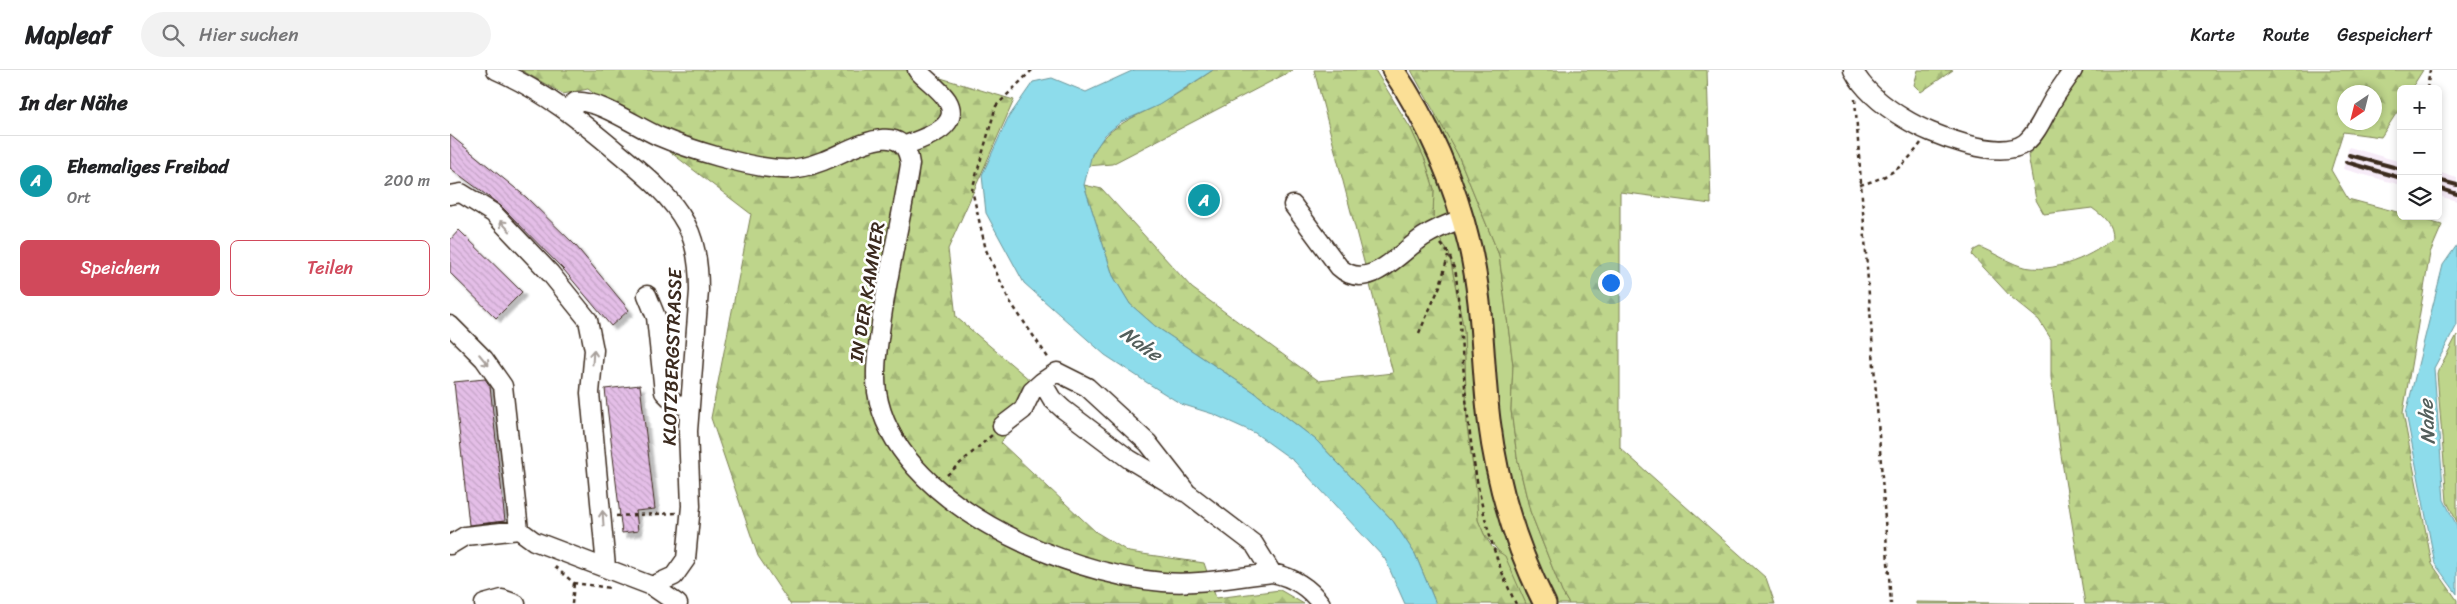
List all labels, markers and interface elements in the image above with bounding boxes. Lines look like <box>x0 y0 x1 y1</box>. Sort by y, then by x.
search box <box>141 12 491 57</box>
text: Mapleaf <box>25 14 111 56</box>
text: Hier suchen <box>199 18 299 51</box>
text: Karte <box>2190 19 2235 51</box>
text: Route <box>2263 19 2309 51</box>
text: Gespeichert <box>2337 19 2432 51</box>
icon: search <box>159 21 187 49</box>
text: In der Nähe <box>20 84 128 122</box>
north arrow <box>2337 85 2382 130</box>
map controls <box>2397 85 2442 220</box>
button: + <box>2397 85 2442 130</box>
button: − <box>2397 130 2442 175</box>
text: Ehemaliges Freibad <box>67 150 228 183</box>
text: A <box>31 166 41 195</box>
text: 200 m <box>384 166 430 195</box>
button: layers <box>2397 175 2442 220</box>
pin: A <box>1188 181 1220 219</box>
text: Ort <box>67 183 91 212</box>
street label: IN DER KAMMER <box>839 219 894 365</box>
one-way arrow <box>499 220 511 232</box>
button: Speichern <box>20 240 220 296</box>
button: Teilen <box>230 240 430 296</box>
street label: KLOTZBERGSTRASSE <box>652 266 692 446</box>
your location <box>1598 270 1624 296</box>
water label: Nahe <box>1113 317 1171 372</box>
one-way arrow <box>589 349 598 365</box>
one-way arrow <box>478 353 489 366</box>
water label: Nahe <box>2408 397 2446 445</box>
one-way arrow <box>598 511 607 527</box>

